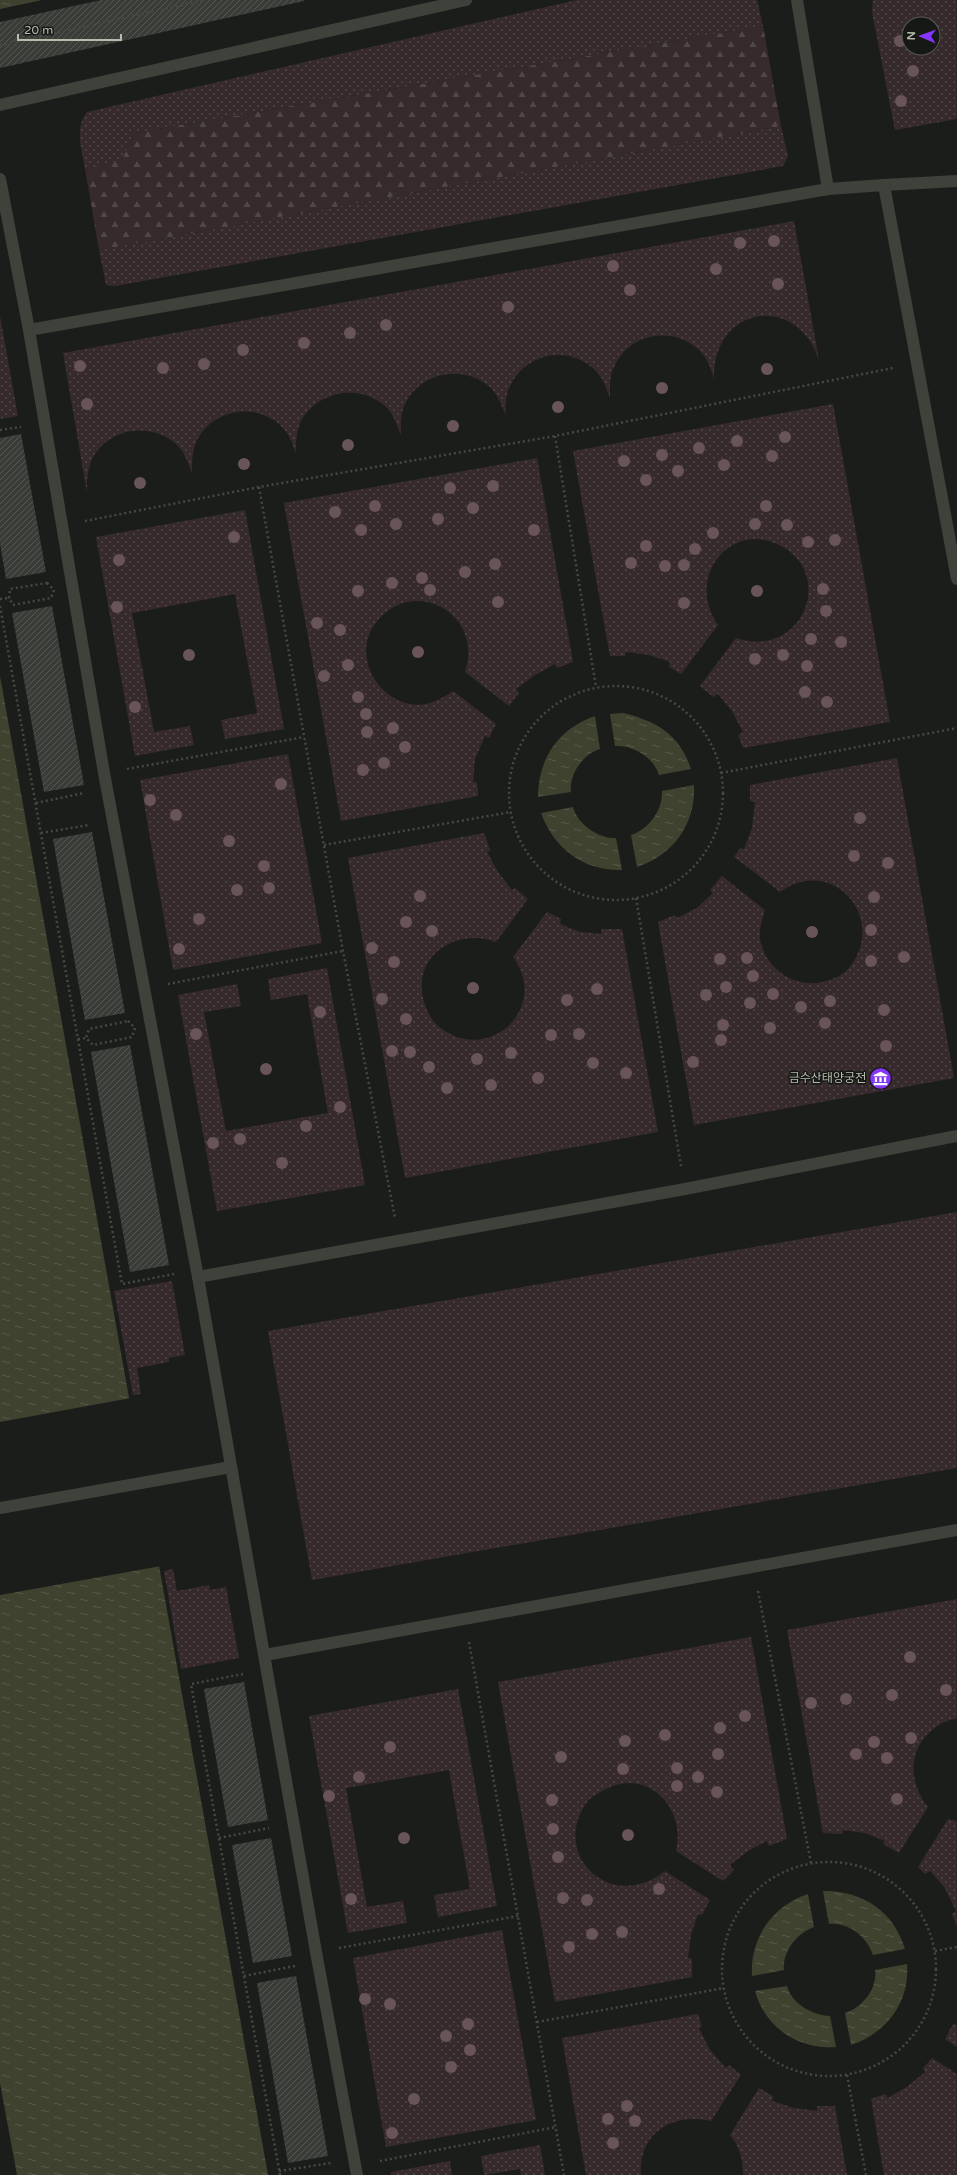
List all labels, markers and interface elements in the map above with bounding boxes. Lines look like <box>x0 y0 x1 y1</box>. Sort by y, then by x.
scale bar <box>18 16 121 42</box>
north arrow <box>901 16 941 56</box>
text: 20 m <box>24 23 53 37</box>
text: N <box>905 31 918 40</box>
museum icon: 금수산태양궁전 <box>868 1065 894 1091</box>
place label: 금수산태양궁전 <box>789 1071 866 1085</box>

